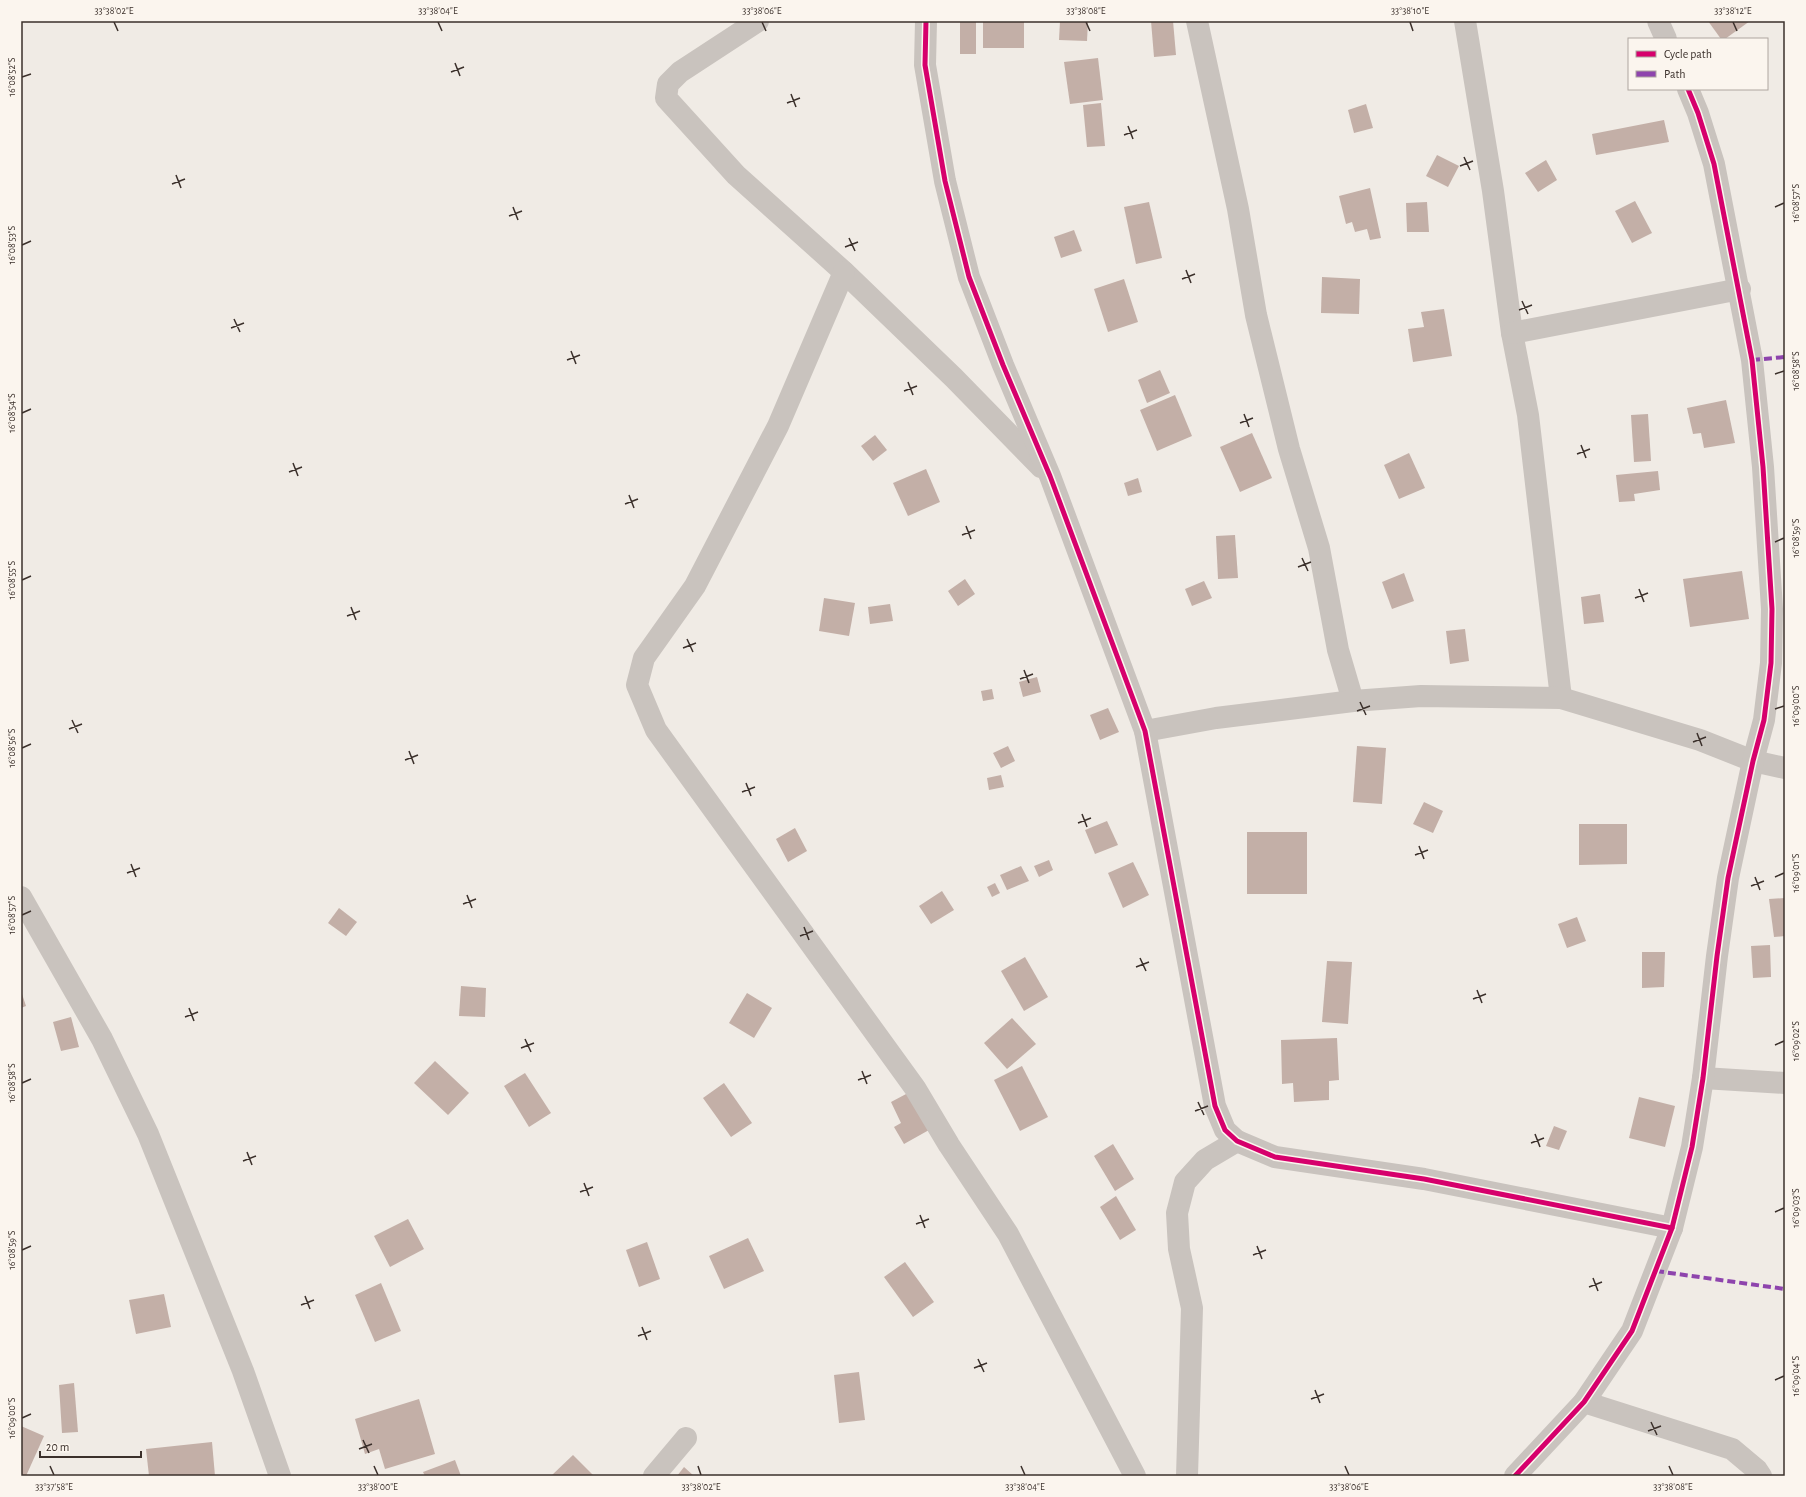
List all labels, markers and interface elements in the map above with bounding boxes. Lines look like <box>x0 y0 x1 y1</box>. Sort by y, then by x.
text: 33°38'02"E <box>94 6 134 16</box>
text: 33°38'04"E <box>418 6 458 16</box>
text: 33°38'06"E <box>742 6 782 16</box>
text: 33°38'08"E <box>1066 6 1106 16</box>
text: 33°38'10"E <box>1391 6 1429 16</box>
text: 33°38'12"E <box>1714 6 1752 16</box>
legend <box>1628 38 1768 90</box>
text: Cycle path <box>1664 48 1712 61</box>
text: 16°08'52"S <box>7 57 17 97</box>
text: Path <box>1664 68 1686 80</box>
text: 16°08'57"S <box>1791 183 1801 222</box>
text: 16°08'53"S <box>7 225 17 264</box>
text: 16°08'58"S <box>1791 351 1801 391</box>
text: 16°08'54"S <box>7 393 17 433</box>
text: 16°08'59"S <box>1791 518 1801 558</box>
text: 16°08'55"S <box>7 560 17 599</box>
text: 16°09'00"S <box>1791 685 1801 726</box>
text: 16°08'56"S <box>7 728 17 768</box>
text: 16°09'01"S <box>1791 853 1801 892</box>
text: 16°08'57"S <box>7 895 17 934</box>
text: 16°09'02"S <box>1791 1021 1801 1061</box>
text: 16°08'58"S <box>7 1063 17 1103</box>
text: 16°09'03"S <box>1791 1188 1801 1228</box>
text: 16°08'59"S <box>7 1230 17 1270</box>
text: 16°09'04"S <box>1791 1356 1801 1396</box>
text: 16°09'00"S <box>7 1397 17 1438</box>
scale bar <box>40 1433 141 1459</box>
text: 20 m <box>46 1441 69 1453</box>
text: 33°37'58"E <box>35 1482 73 1492</box>
text: 33°38'00"E <box>358 1482 398 1492</box>
text: 33°38'02"E <box>681 1482 721 1492</box>
text: 33°38'04"E <box>1005 1482 1045 1492</box>
text: 33°38'06"E <box>1329 1482 1369 1492</box>
text: 33°38'08"E <box>1653 1482 1693 1492</box>

